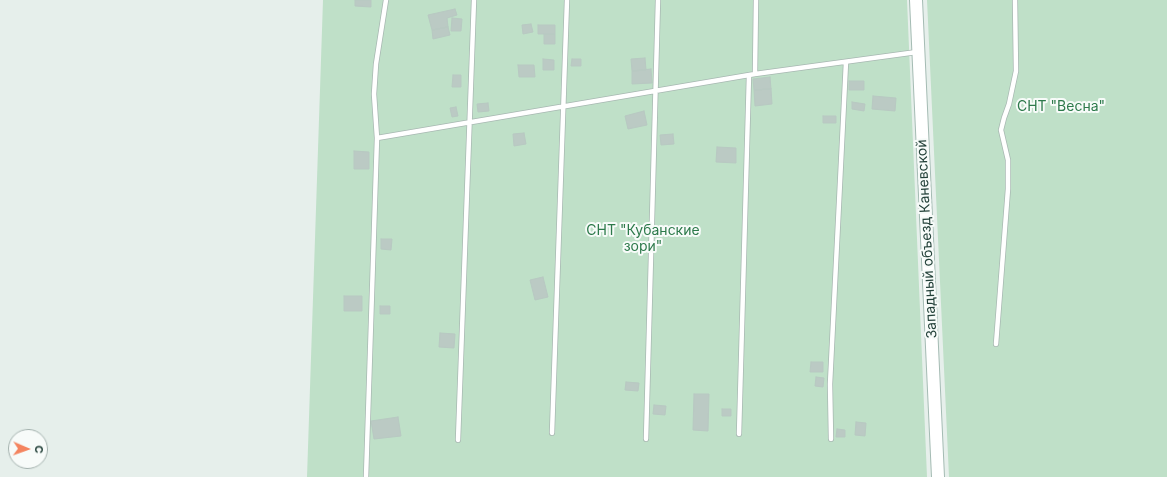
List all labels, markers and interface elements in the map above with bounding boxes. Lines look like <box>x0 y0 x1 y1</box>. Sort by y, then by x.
park label: СНТ "Весна" <box>1017 99 1105 115</box>
street label: Западный объезд Каневской <box>913 139 941 339</box>
park label: СНТ "Кубанские зори" <box>586 223 700 256</box>
north arrow <box>8 429 48 469</box>
text: С <box>32 445 46 454</box>

